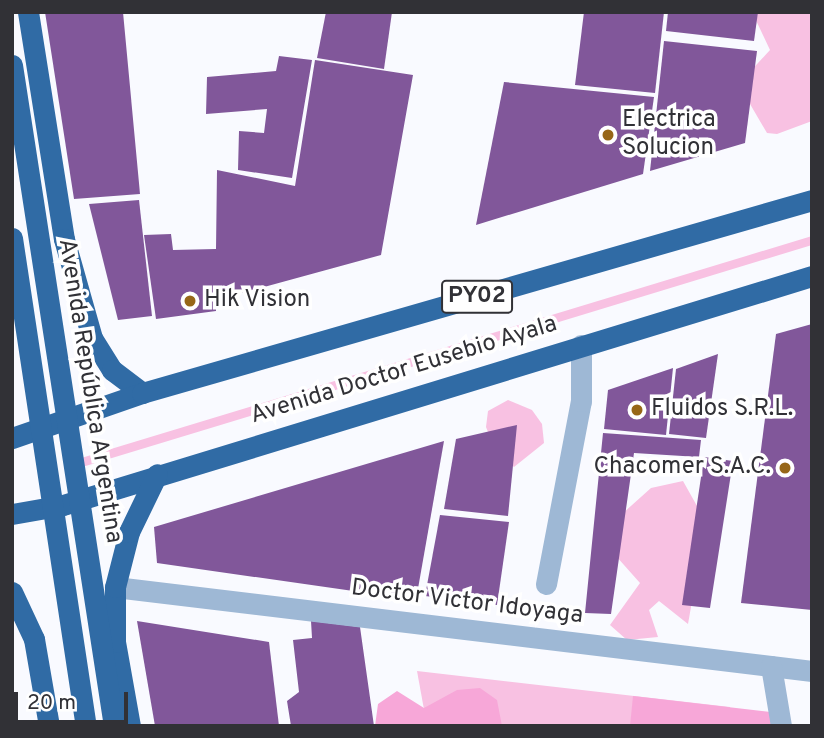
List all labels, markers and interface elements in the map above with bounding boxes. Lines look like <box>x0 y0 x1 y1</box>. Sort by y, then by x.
place label: Electrica Solucion <box>622 107 716 163</box>
marker: Electrica Solucion <box>600 127 616 143</box>
street label: Avenida República Argentina <box>51 236 127 546</box>
road number: PY02 <box>440 278 514 316</box>
place label: Hik Vision <box>204 287 311 315</box>
marker: Hik Vision <box>182 293 198 309</box>
street label: Avenida Doctor Eusebio Ayala <box>247 310 561 432</box>
place label: Fluidos S.R.L. <box>651 396 793 424</box>
marker: Fluidos S.R.L. <box>629 402 645 418</box>
place label: Chacomer S.A.C. <box>593 454 771 482</box>
marker: Chacomer S.A.C. <box>777 460 793 476</box>
street label: Doctor Victor Idoyaga <box>349 574 585 632</box>
scale bar <box>18 678 131 722</box>
text: 20 m <box>27 690 76 717</box>

